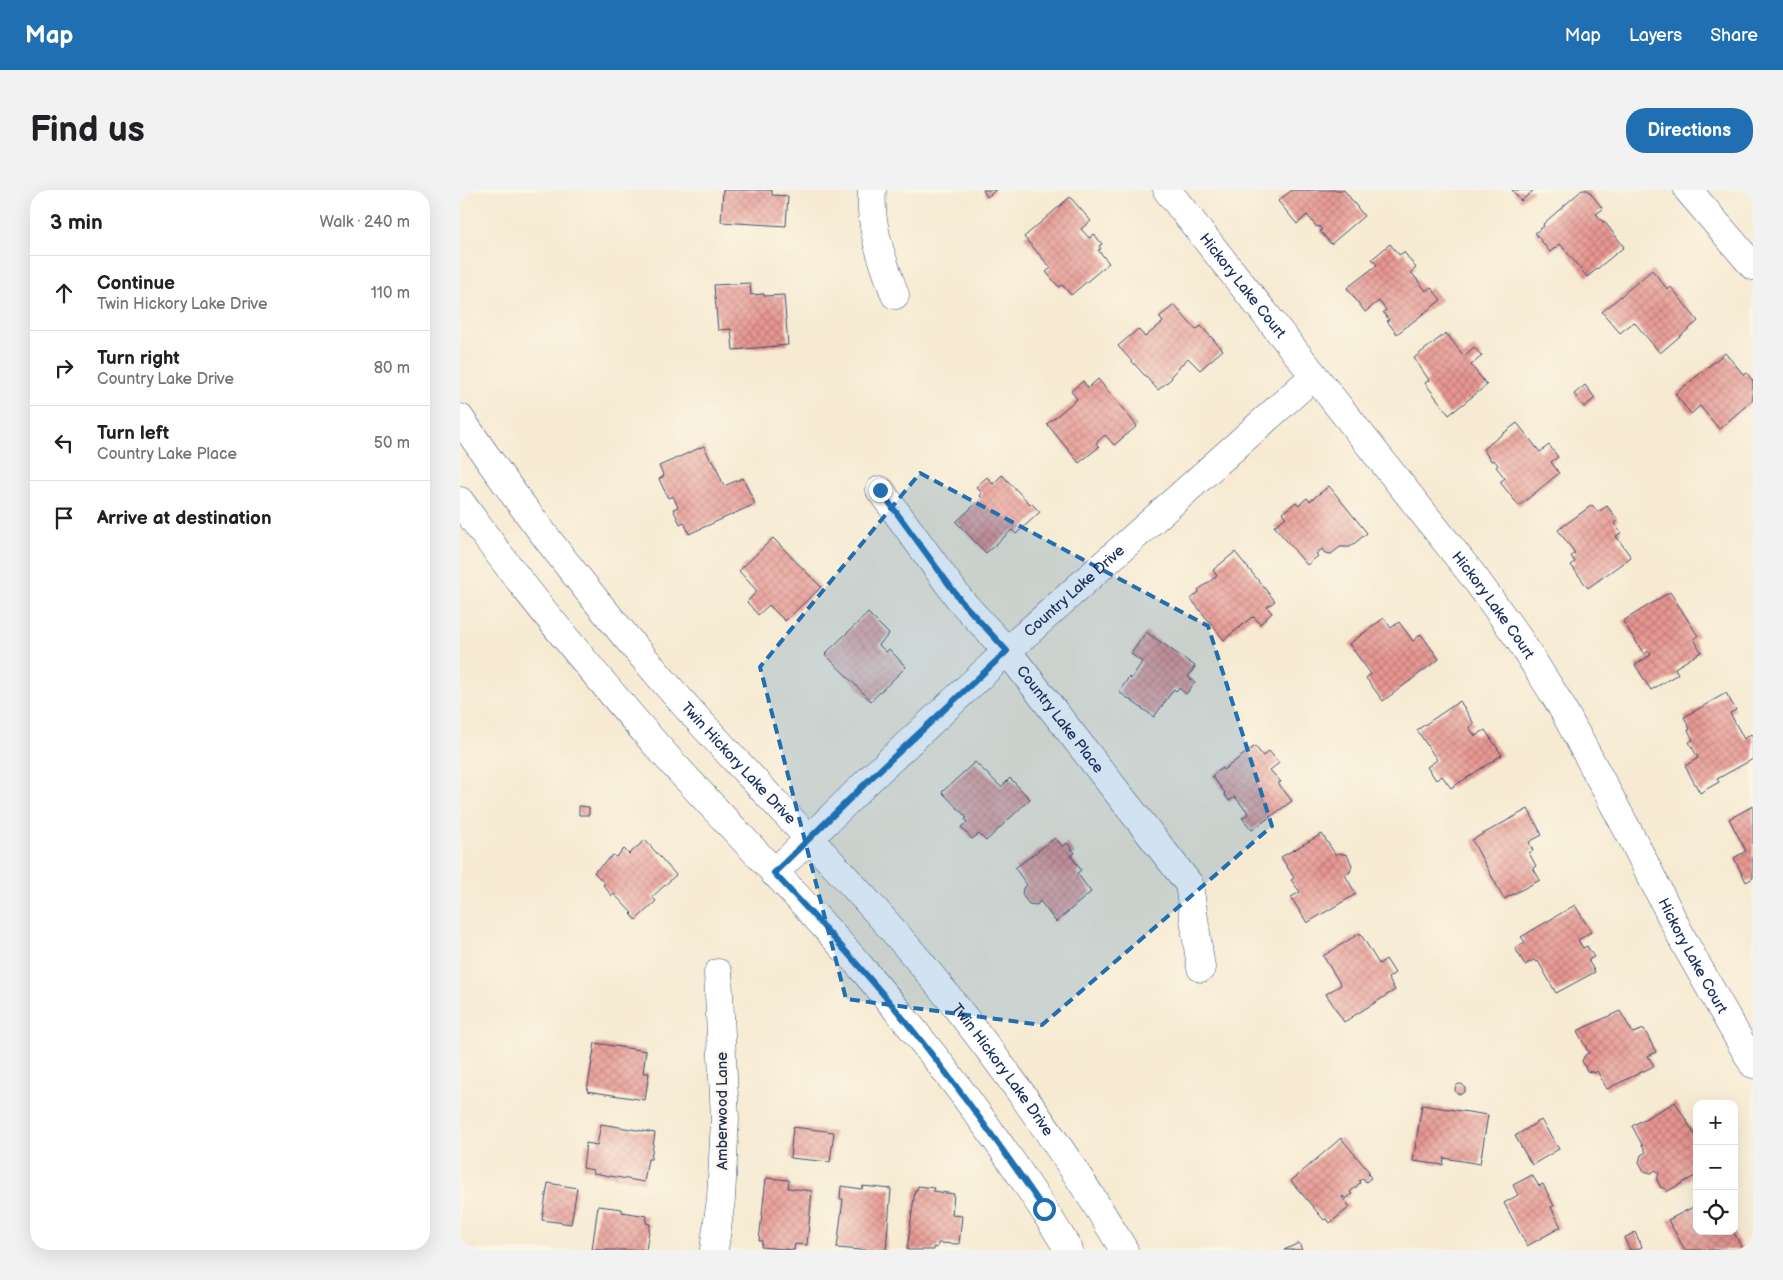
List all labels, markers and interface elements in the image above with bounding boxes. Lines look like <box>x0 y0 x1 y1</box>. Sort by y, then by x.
text: Map <box>25 21 73 50</box>
text: Map <box>1565 25 1601 46</box>
text: Layers <box>1629 25 1682 46</box>
text: Share <box>1710 25 1758 46</box>
button: Directions <box>1626 108 1753 153</box>
text: Find us <box>30 109 145 152</box>
text: 3 min <box>50 210 103 235</box>
text: Walk · 240 m <box>320 213 410 232</box>
street label: Hickory Lake Court <box>1195 230 1290 342</box>
text: Continue <box>97 272 175 295</box>
icon: ahead <box>50 279 78 307</box>
text: 110 m <box>371 284 410 303</box>
text: Twin Hickory Lake Drive <box>97 295 267 314</box>
text: Turn right <box>97 347 180 370</box>
icon: right <box>50 354 78 382</box>
text: 80 m <box>374 359 410 378</box>
text: Country Lake Drive <box>97 370 234 389</box>
text: Turn left <box>97 422 169 445</box>
icon: left <box>50 429 78 457</box>
text: 50 m <box>374 434 410 453</box>
text: Country Lake Place <box>97 445 237 464</box>
route end <box>869 479 892 502</box>
icon: arrive <box>50 504 78 532</box>
text: Arrive at destination <box>97 507 272 530</box>
street label: Country Lake Drive <box>1020 541 1129 641</box>
street label: Hickory Lake Court <box>1447 548 1538 663</box>
street label: Country Lake Place <box>1012 662 1108 777</box>
street label: Twin Hickory Lake Drive <box>677 698 800 829</box>
street label: Hickory Lake Court <box>1654 895 1732 1017</box>
street label: Twin Hickory Lake Drive <box>947 1000 1057 1140</box>
street label: Amberwood Lane <box>713 1052 732 1170</box>
map controls <box>1693 1100 1738 1235</box>
button: + <box>1693 1100 1738 1145</box>
button: − <box>1693 1145 1738 1190</box>
button: locate <box>1693 1190 1738 1235</box>
route start <box>1033 1198 1056 1221</box>

